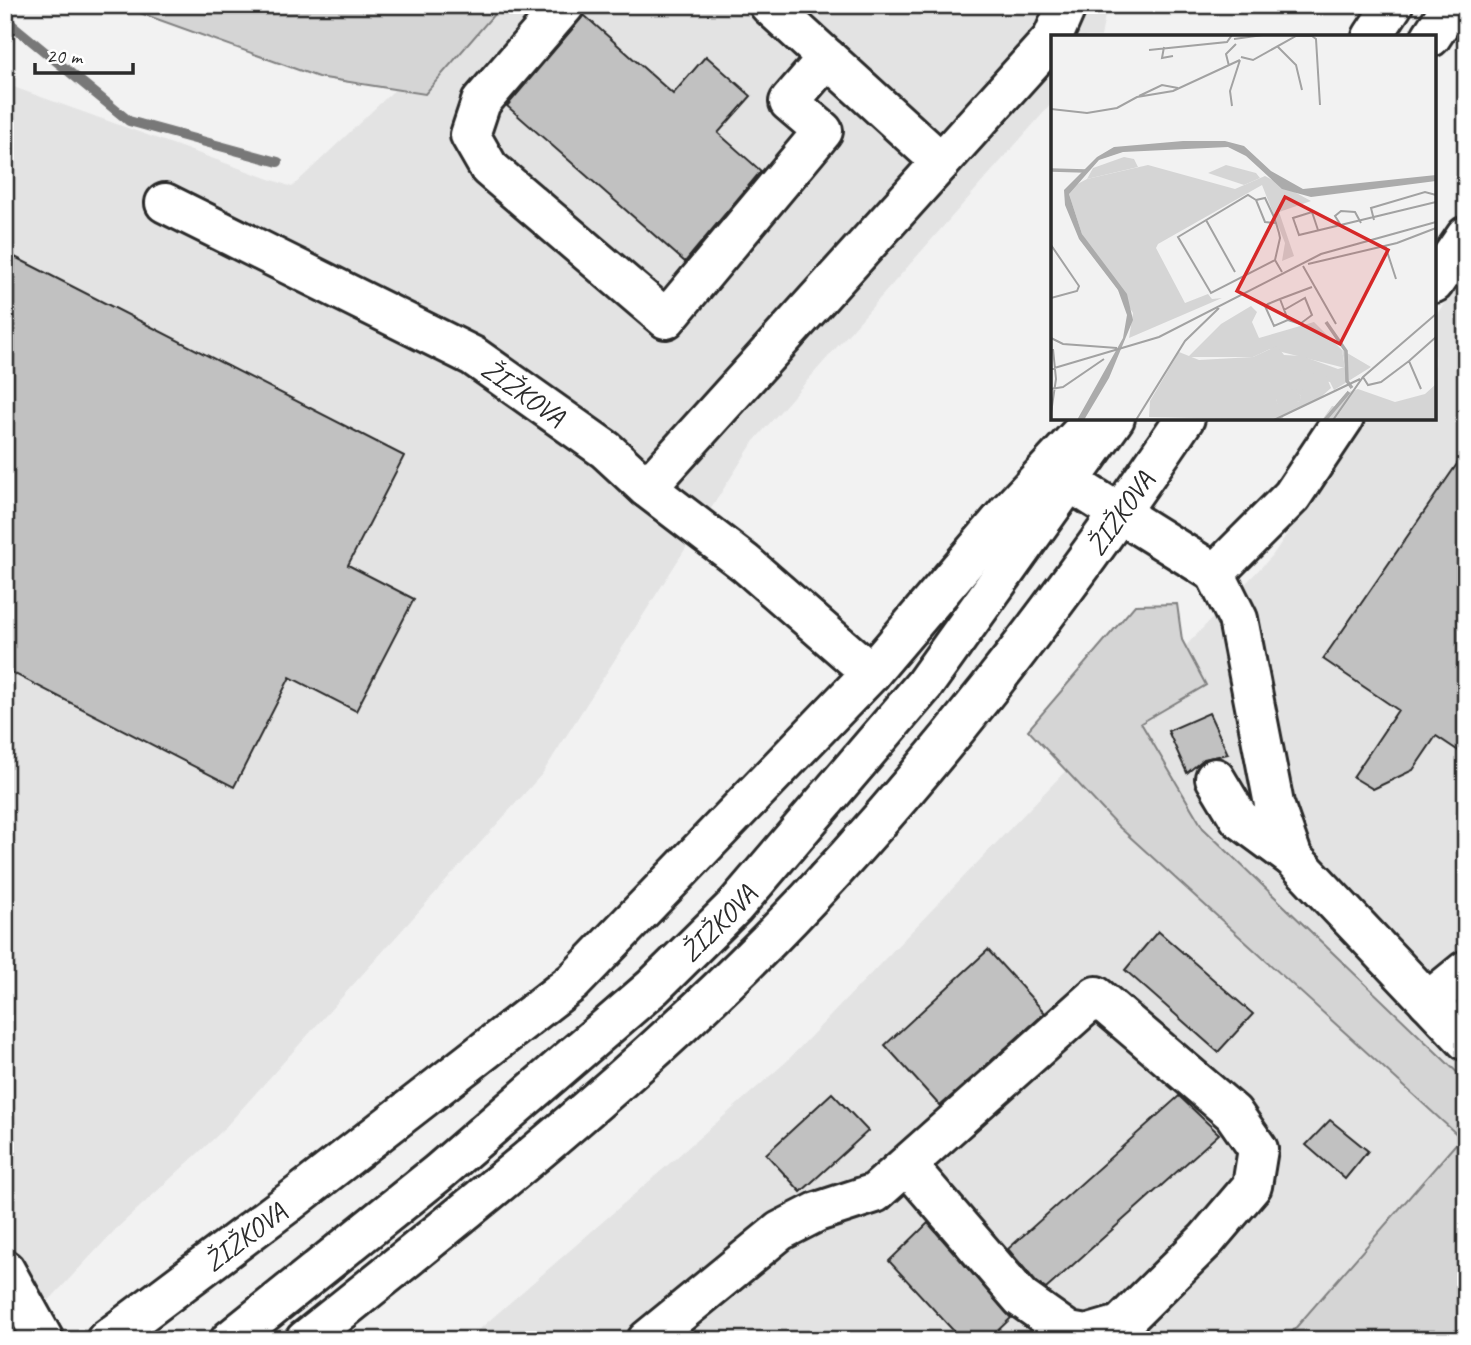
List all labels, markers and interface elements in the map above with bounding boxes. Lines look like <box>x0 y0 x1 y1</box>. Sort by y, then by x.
scale bar <box>35 32 133 76</box>
inset map <box>1051 35 1436 420</box>
text: 20 m <box>46 43 84 69</box>
street label: ŽIŽKOVA <box>475 350 573 434</box>
street label: ŽIŽKOVA <box>1078 464 1161 562</box>
street label: ŽIŽKOVA <box>672 877 764 969</box>
street label: ŽIŽKOVA <box>196 1193 293 1278</box>

